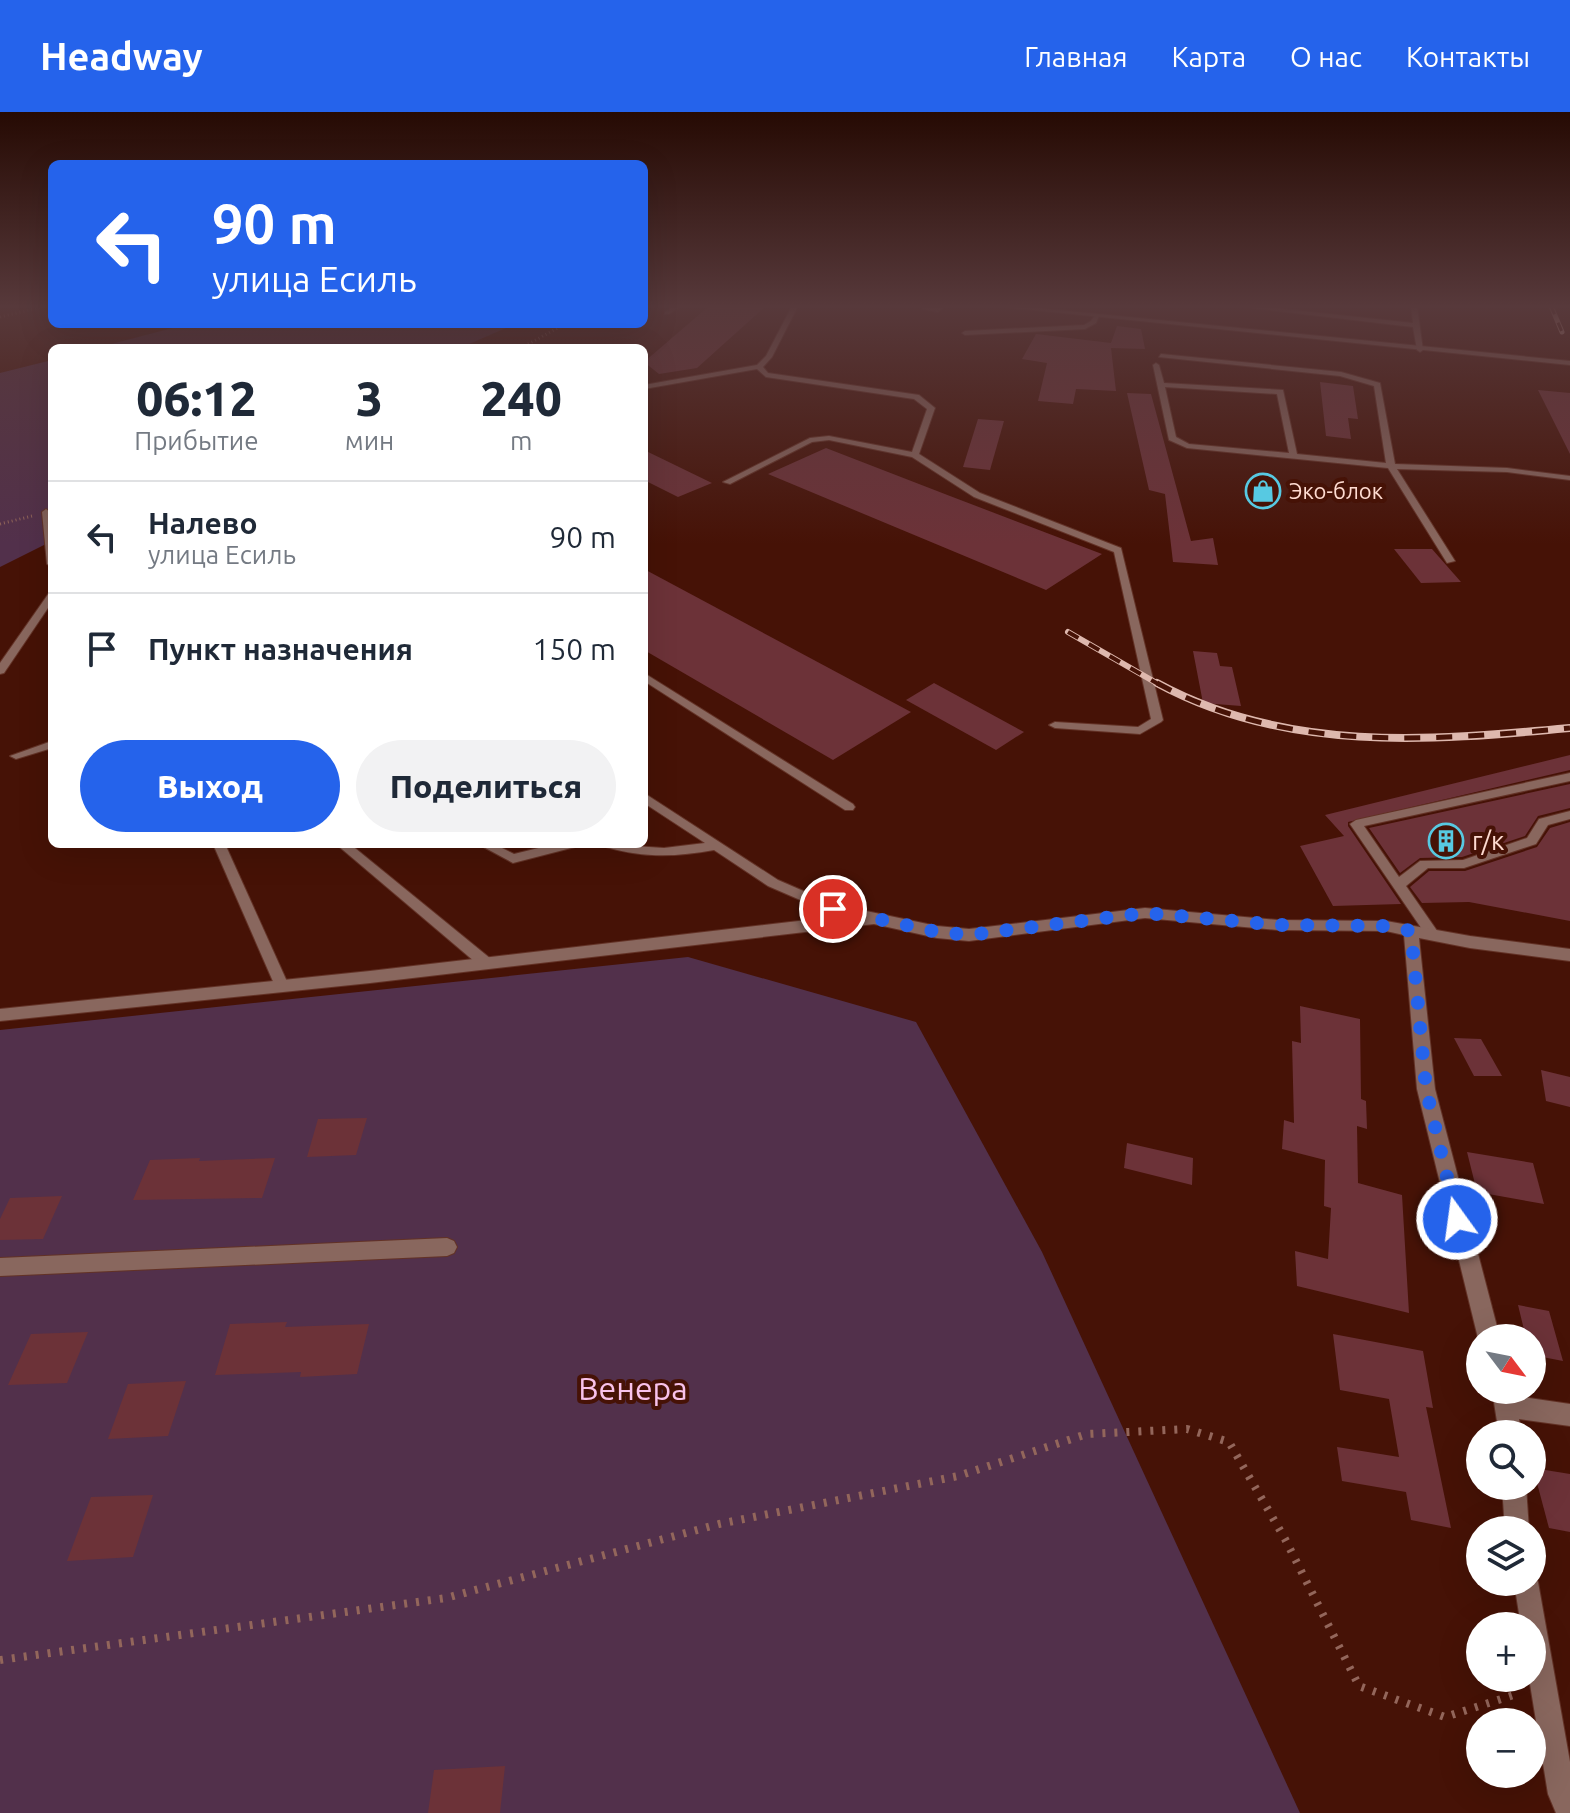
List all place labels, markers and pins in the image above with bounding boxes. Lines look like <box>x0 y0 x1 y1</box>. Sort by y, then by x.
shop icon: Эко-блок <box>1244 472 1282 510</box>
place label: Эко-блок <box>1289 478 1383 503</box>
building icon: г/к <box>1427 822 1465 860</box>
place label: г/к <box>1472 826 1504 855</box>
pin <box>799 875 867 943</box>

